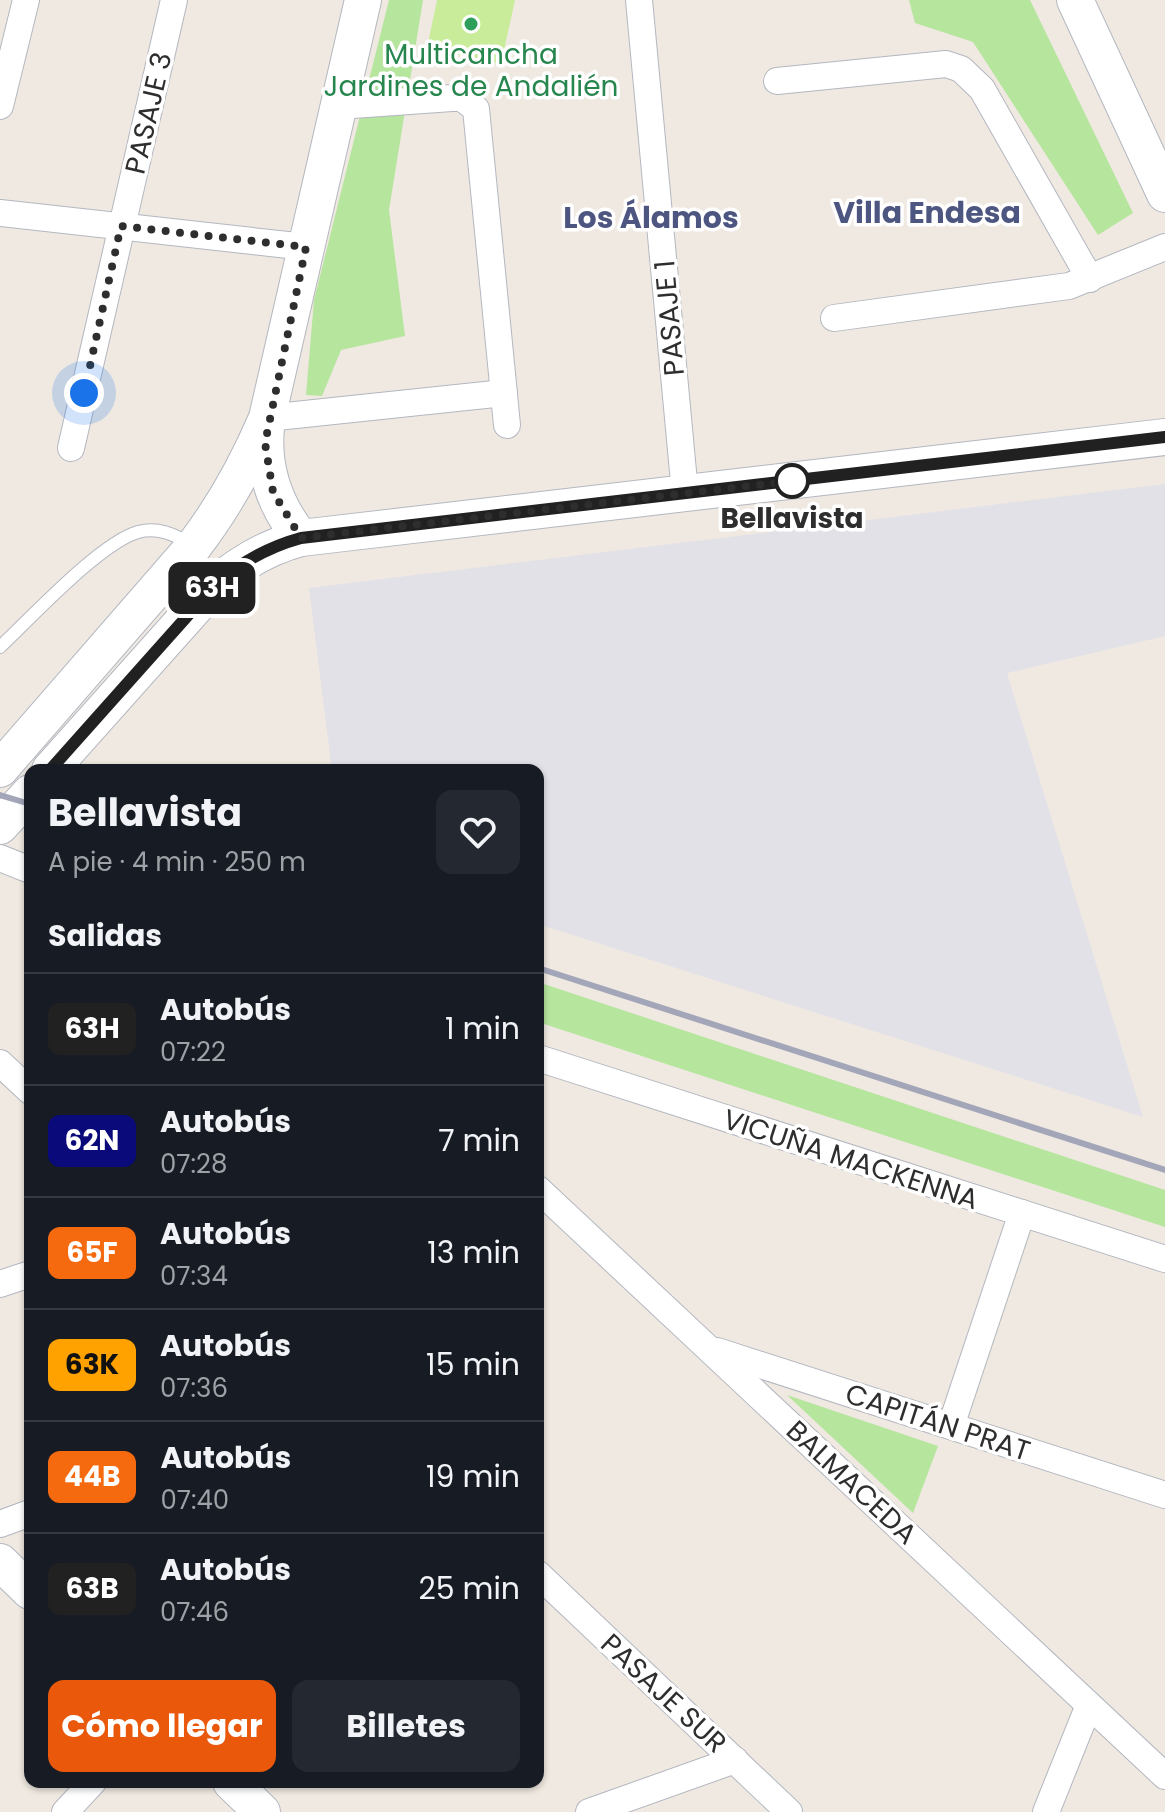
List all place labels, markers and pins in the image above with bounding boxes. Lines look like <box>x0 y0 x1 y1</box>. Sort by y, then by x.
marker: Multicancha Jardines de Andalién <box>462 15 480 33</box>
place label: Multicancha Jardines de Andalién <box>324 35 618 106</box>
marker: Bellavista <box>775 464 809 498</box>
place label: Bellavista <box>720 499 864 538</box>

